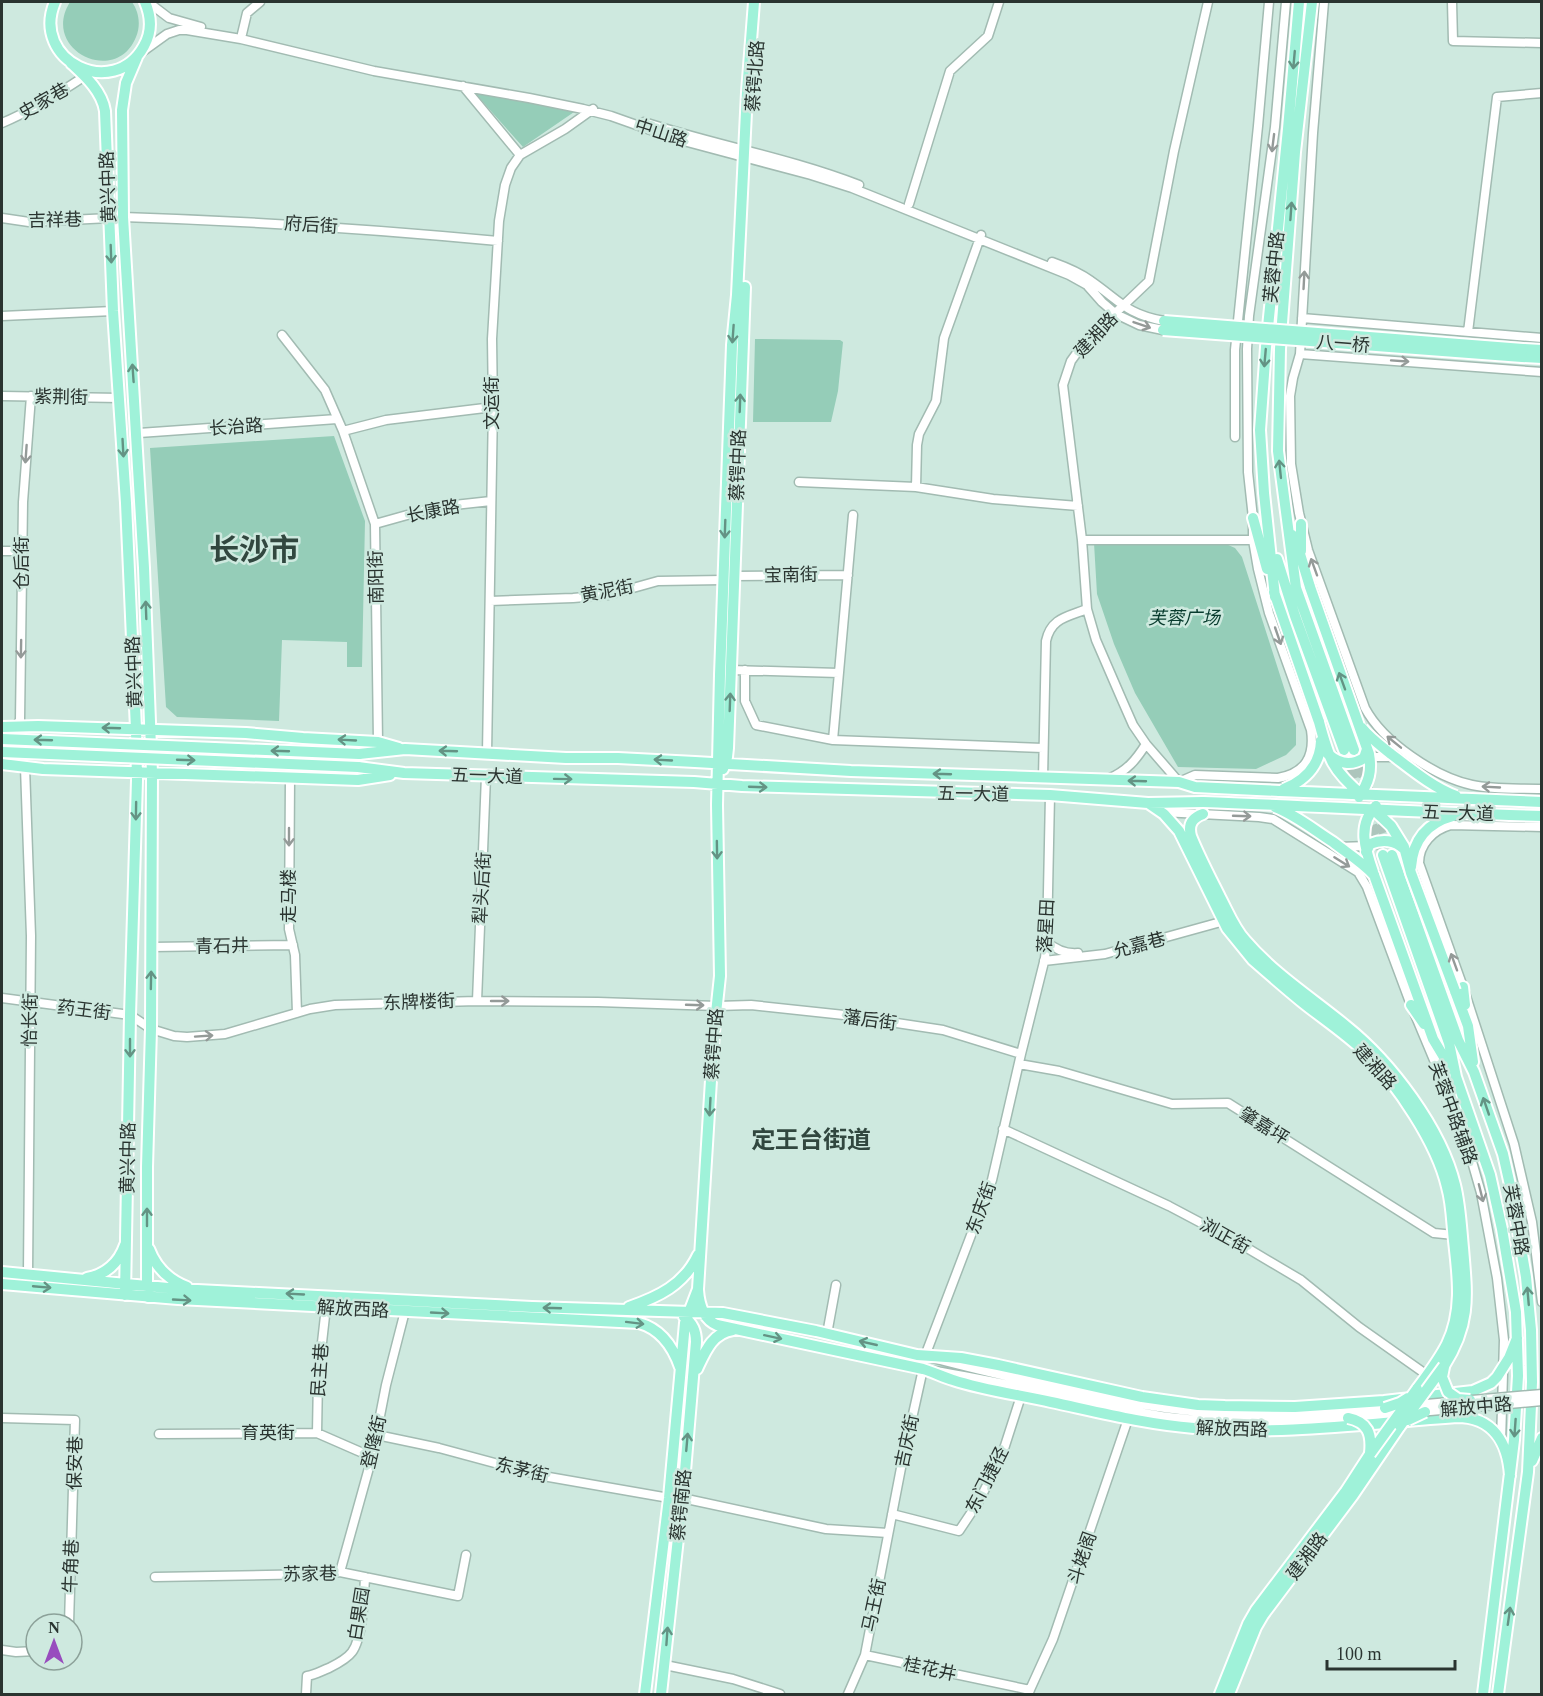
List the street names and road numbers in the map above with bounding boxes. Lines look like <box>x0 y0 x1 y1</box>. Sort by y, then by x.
street label: 蔡锷北路 <box>743 39 767 113</box>
street label: 史家巷 <box>16 79 72 123</box>
street label: 中山路 <box>632 115 690 151</box>
street label: 黄兴中路 <box>97 151 119 223</box>
street label: 吉祥巷 <box>28 210 82 230</box>
street label: 府后街 <box>283 213 339 237</box>
street label: 芙蓉中路 <box>1260 230 1288 304</box>
street label: 建湘路 <box>1070 308 1122 362</box>
street label: 八一桥 <box>1315 332 1371 356</box>
street label: 文运街 <box>482 376 502 430</box>
street label: 紫荆街 <box>34 387 88 407</box>
street label: 长治路 <box>208 415 264 439</box>
street label: 蔡锷中路 <box>727 429 749 501</box>
street label: 长康路 <box>405 496 461 526</box>
street label: 仓后街 <box>12 536 32 590</box>
street label: 南阳街 <box>366 550 386 604</box>
street label: 宝南街 <box>764 565 818 585</box>
street label: 黄泥街 <box>579 576 635 606</box>
street label: 黄兴中路 <box>123 636 145 708</box>
street label: 五一大道 <box>451 765 523 787</box>
street label: 五一大道 <box>937 783 1009 805</box>
street label: 五一大道 <box>1422 802 1494 824</box>
street label: 犁头后街 <box>470 852 494 924</box>
street label: 走马楼 <box>279 869 299 923</box>
street label: 落星田 <box>1035 899 1057 953</box>
street label: 允嘉巷 <box>1110 928 1168 962</box>
street label: 青石井 <box>195 936 249 956</box>
street label: 东牌楼街 <box>383 991 455 1013</box>
street label: 怡长街 <box>20 993 40 1047</box>
street label: 药王街 <box>56 997 112 1023</box>
street label: 藩后街 <box>842 1006 898 1034</box>
street label: 蔡锷中路 <box>702 1007 726 1081</box>
street label: 建湘路 <box>1350 1040 1400 1094</box>
street label: 芙蓉中路辅路 <box>1425 1059 1481 1167</box>
street label: 肇嘉坪 <box>1236 1103 1292 1149</box>
street label: 黄兴中路 <box>117 1122 139 1194</box>
street label: 东庆街 <box>962 1179 1000 1237</box>
street label: 芙蓉中路 <box>1500 1183 1532 1257</box>
street label: 浏正街 <box>1197 1214 1253 1258</box>
street label: 解放西路 <box>317 1297 389 1321</box>
street label: 民主巷 <box>308 1342 332 1398</box>
street label: 解放中路 <box>1439 1394 1513 1420</box>
street label: 登隆街 <box>358 1413 390 1471</box>
street label: 吉庆街 <box>892 1413 922 1469</box>
street label: 解放西路 <box>1196 1418 1268 1440</box>
street label: 育英街 <box>241 1423 295 1443</box>
street label: 保安巷 <box>65 1436 85 1490</box>
street label: 东门捷径 <box>962 1443 1012 1517</box>
street label: 东茅街 <box>493 1454 551 1486</box>
street label: 蔡锷南路 <box>667 1468 695 1542</box>
street label: 建湘路 <box>1283 1528 1331 1584</box>
street label: 斗姥阁 <box>1064 1529 1100 1587</box>
street label: 牛角巷 <box>60 1539 82 1593</box>
street label: 苏家巷 <box>283 1564 337 1584</box>
street label: 马王街 <box>859 1577 889 1633</box>
street label: 白果园 <box>345 1586 373 1642</box>
street label: 桂花井 <box>902 1654 958 1684</box>

